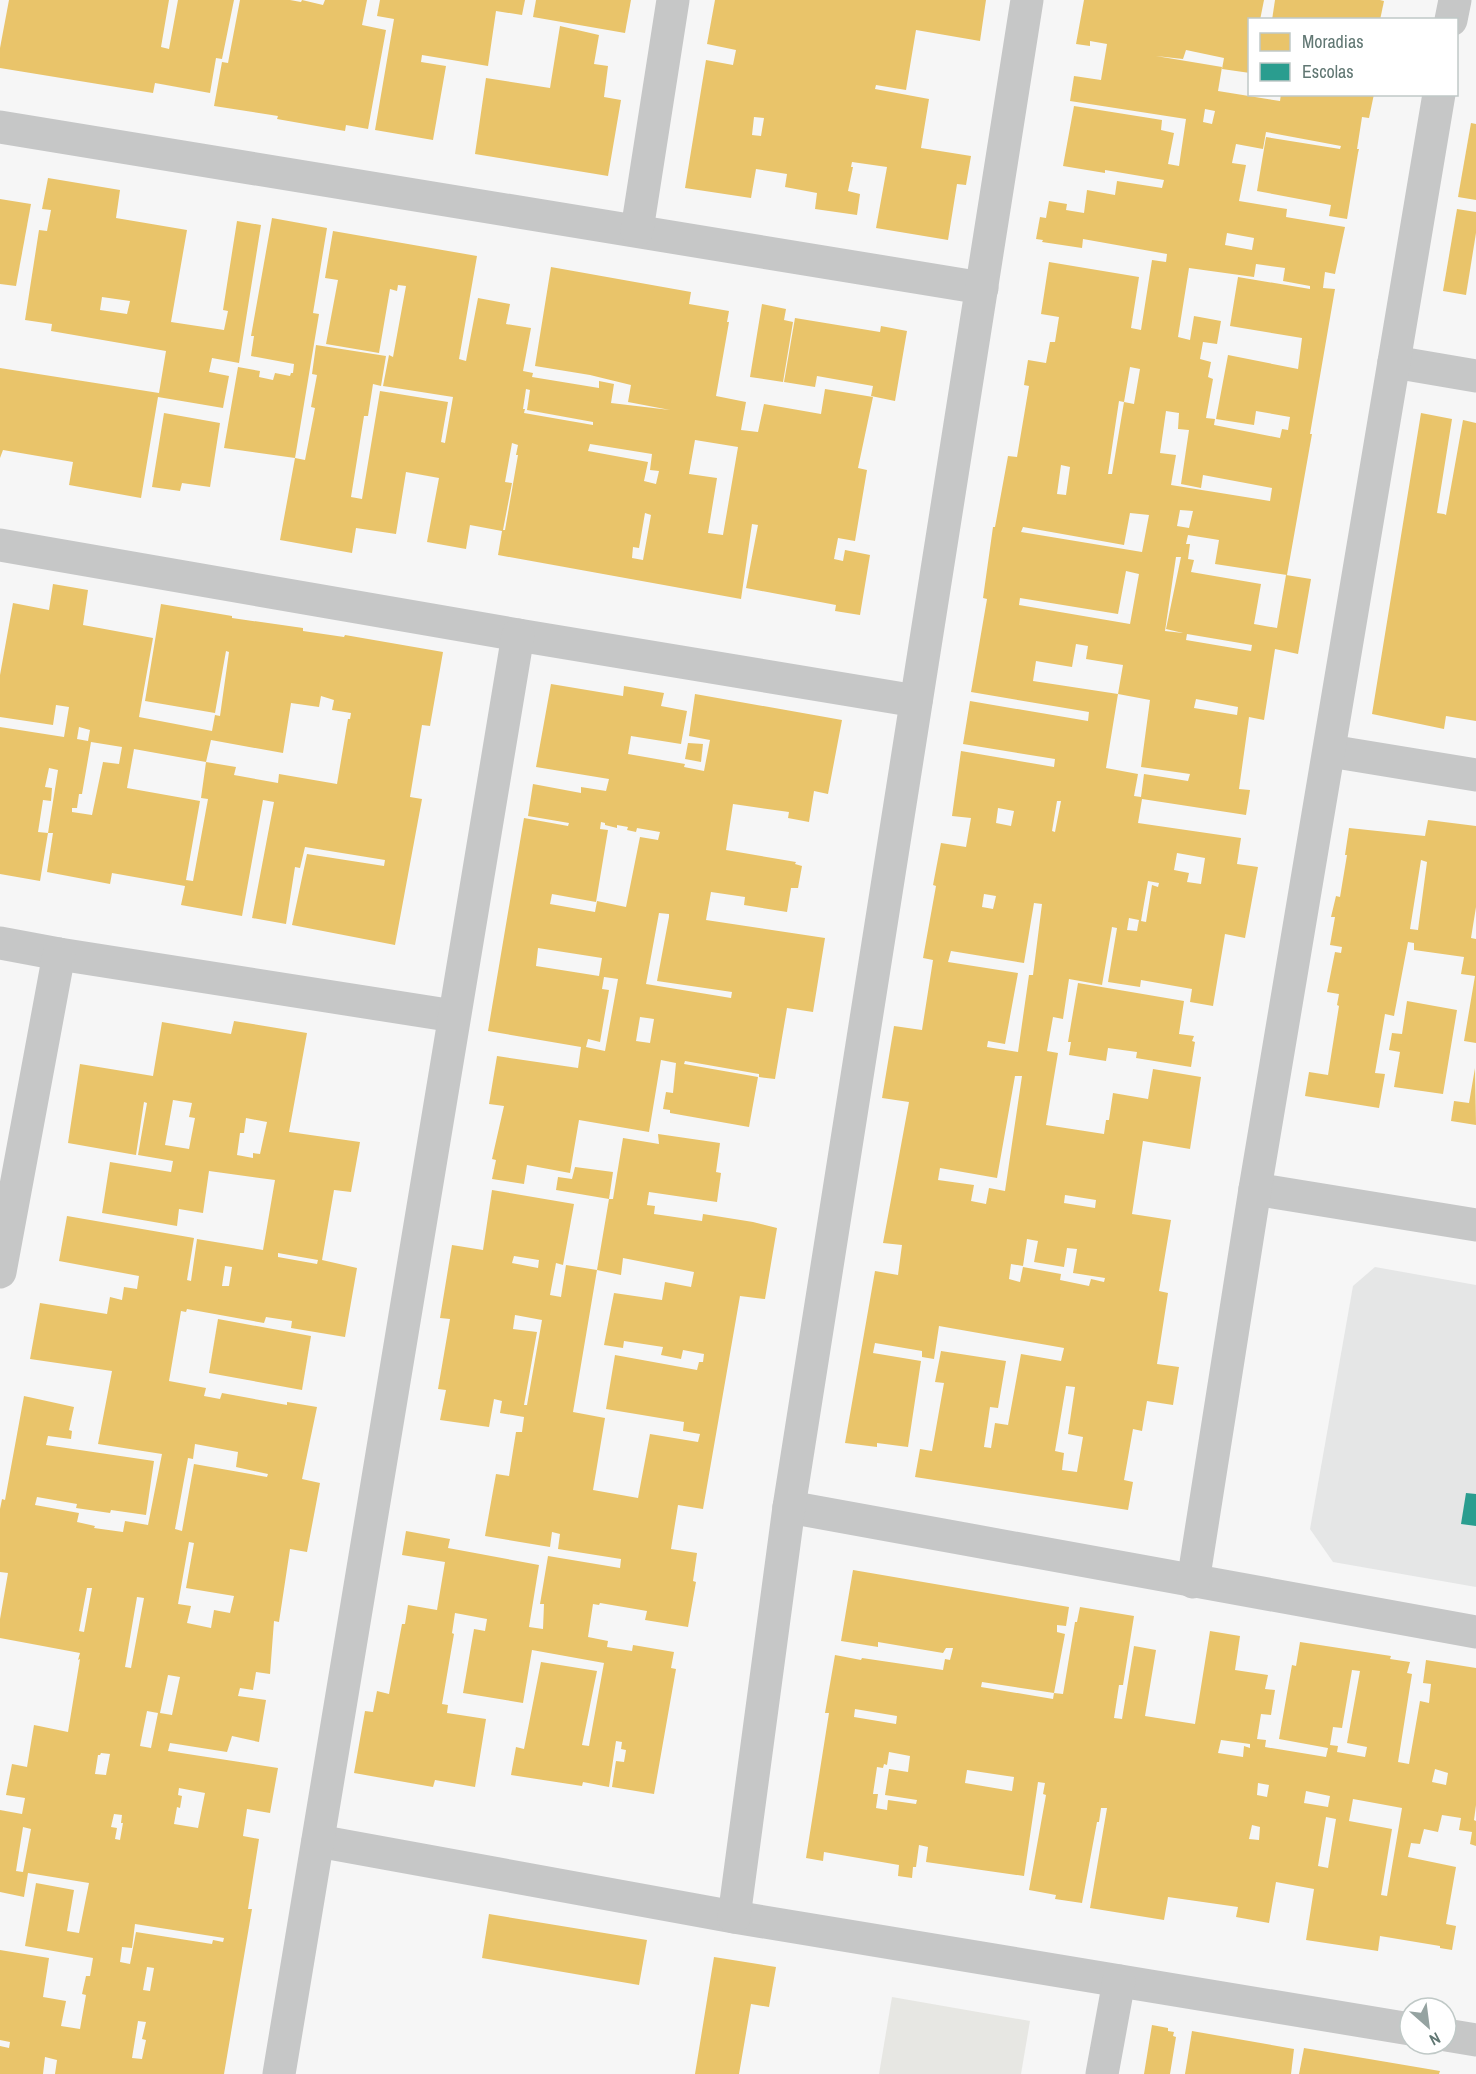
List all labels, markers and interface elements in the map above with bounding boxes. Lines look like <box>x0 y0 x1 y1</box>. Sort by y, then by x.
legend <box>1248 18 1458 96</box>
text: Moradias <box>1302 29 1364 54</box>
text: Escolas <box>1302 59 1354 84</box>
north arrow <box>1398 1996 1458 2056</box>
text: N <box>1426 2027 1444 2051</box>

